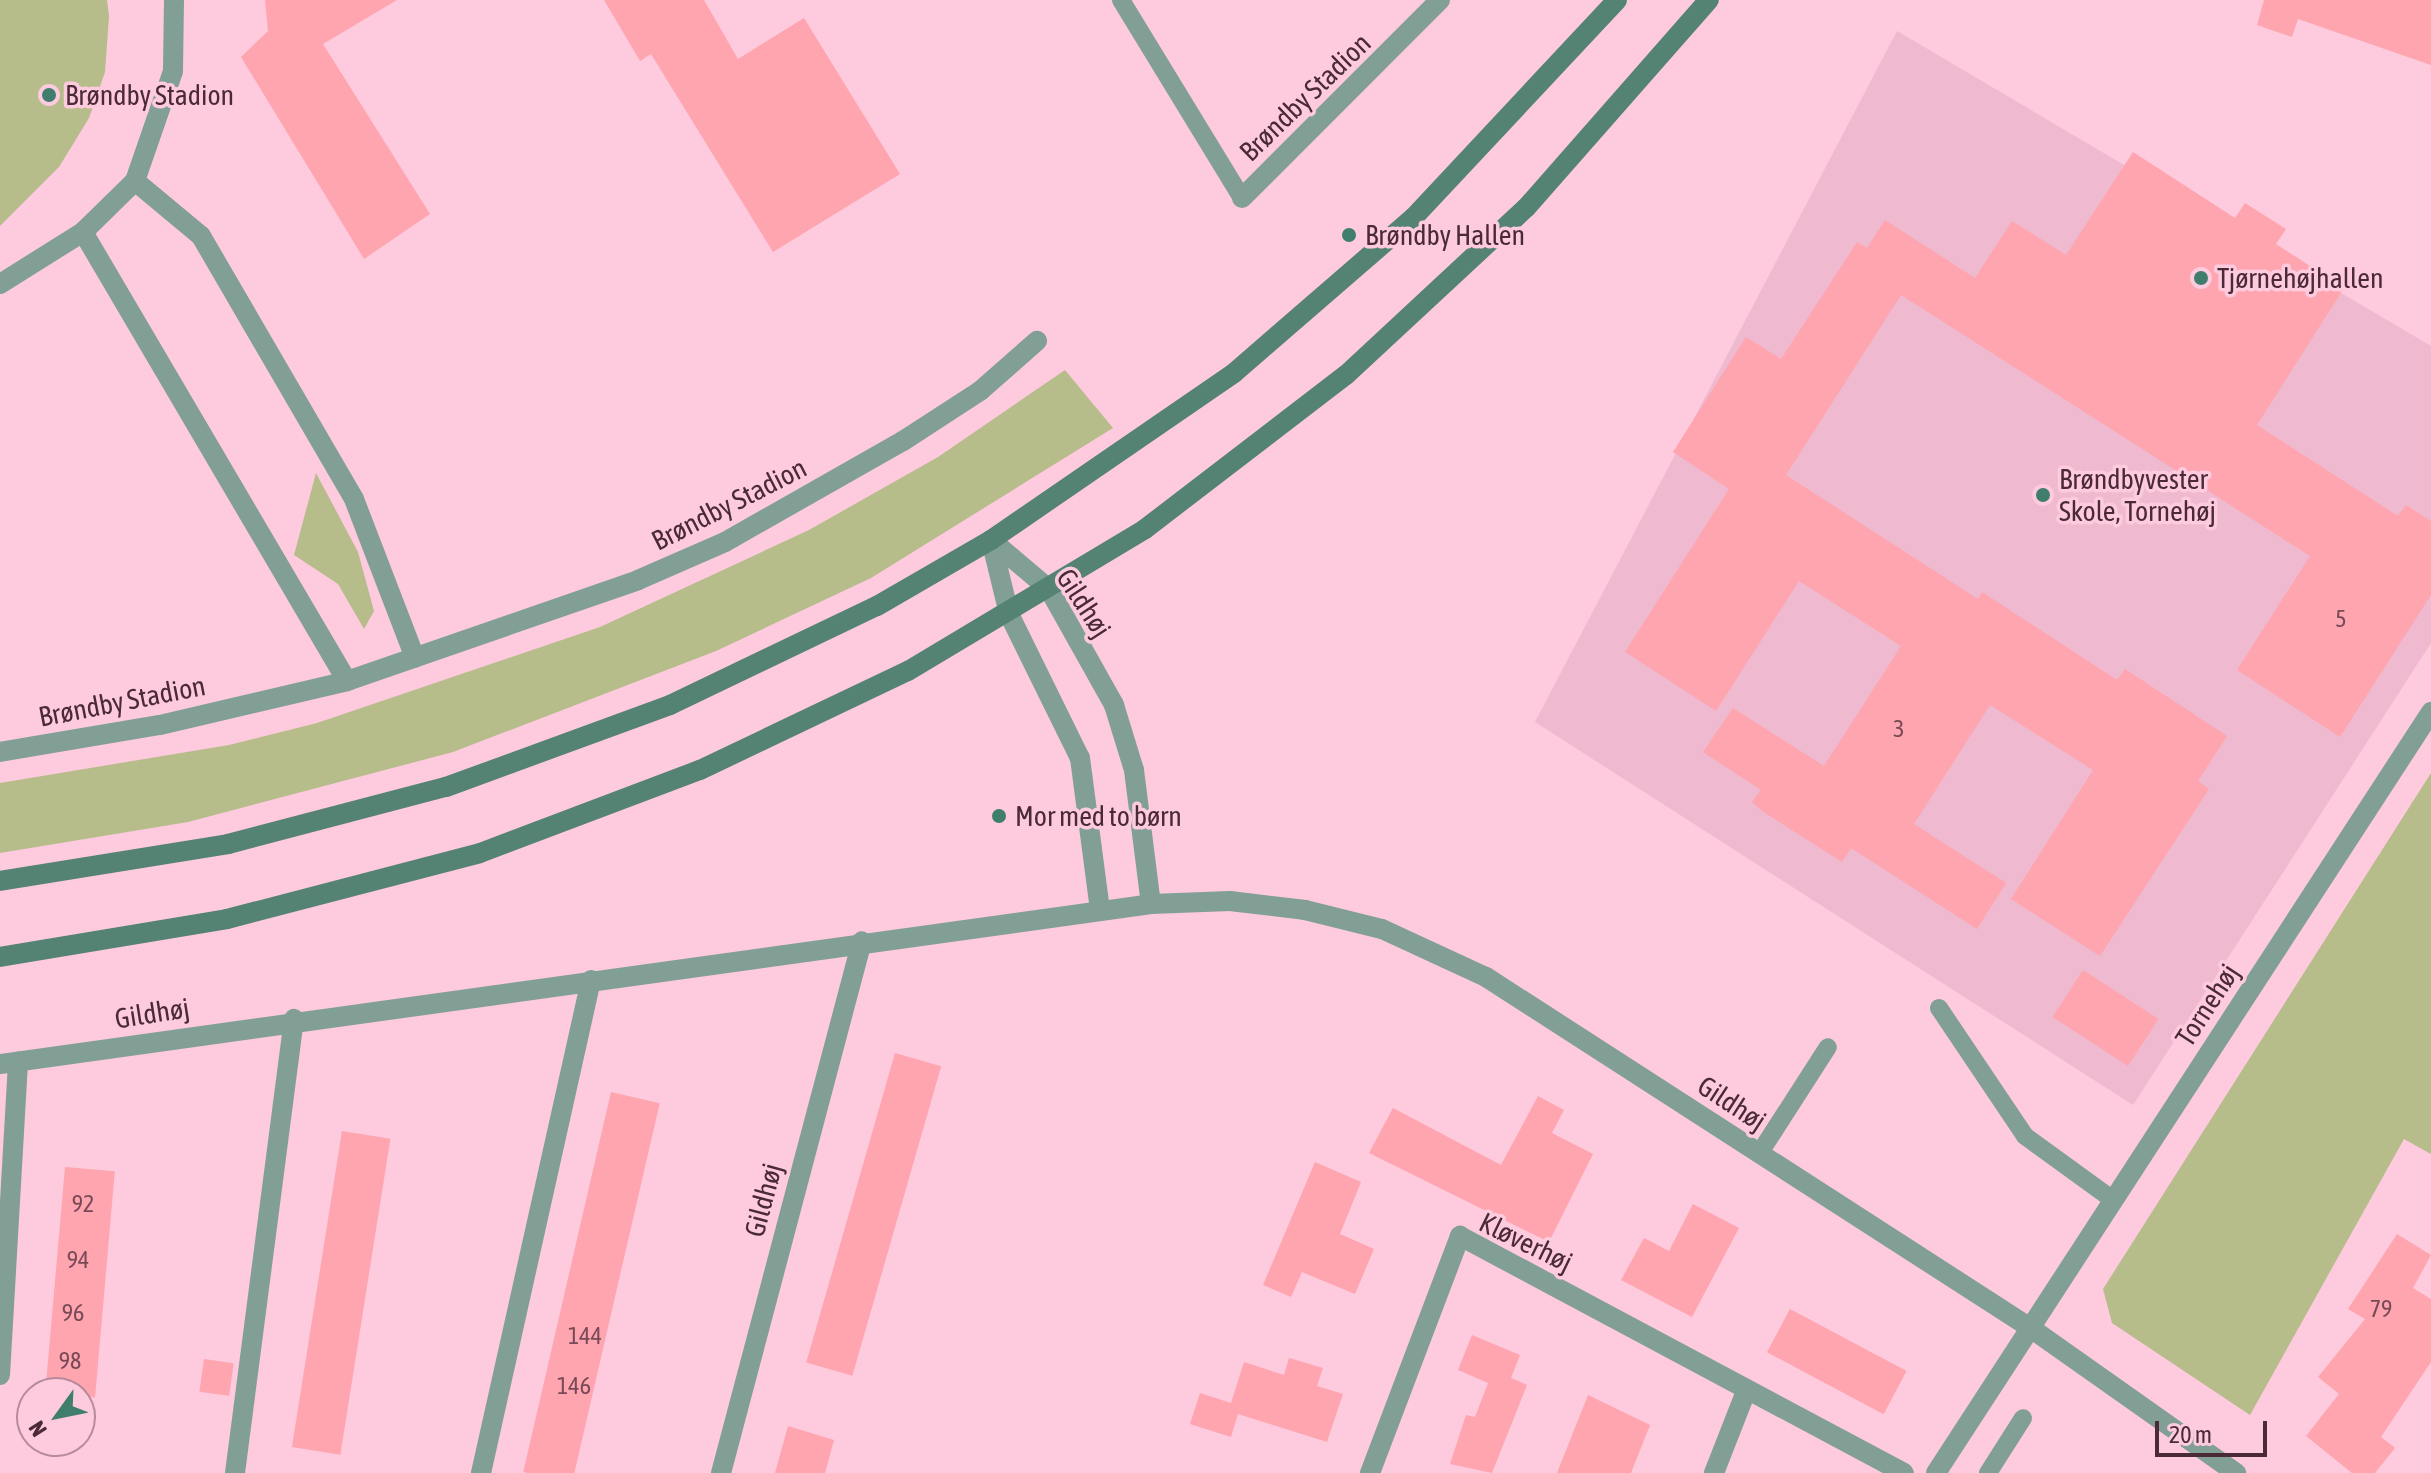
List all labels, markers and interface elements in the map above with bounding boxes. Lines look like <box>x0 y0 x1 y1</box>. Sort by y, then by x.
street label: Brøndby Stadion <box>1232 26 1378 168</box>
place label: Brøndby Stadion <box>65 78 234 112</box>
marker: Brøndby Stadion <box>40 86 58 104</box>
place label: Brøndby Hallen <box>1365 218 1525 252</box>
marker: Brøndby Hallen <box>1340 226 1358 244</box>
place label: Tjørnehøjhallen <box>2217 261 2384 295</box>
marker: Tjørnehøjhallen <box>2192 269 2210 287</box>
street label: Brøndby Stadion <box>646 451 812 557</box>
place label: Brøndbyvester Skole, Tornehøj <box>2059 462 2216 528</box>
marker: Brøndbyvester Skole, Tornehøj <box>2034 486 2052 504</box>
street label: Gildhøj <box>1050 562 1118 644</box>
house number: 5 <box>2335 605 2347 633</box>
street label: Brøndby Stadion <box>36 668 208 734</box>
house number: 3 <box>1893 715 1905 743</box>
place label: Mor med to børn <box>1015 799 1182 833</box>
marker: Mor med to børn <box>990 807 1008 825</box>
street label: Tornehøj <box>2168 957 2246 1053</box>
street label: Gildhøj <box>112 991 192 1035</box>
street label: Gildhøj <box>1691 1069 1773 1137</box>
street label: Gildhøj <box>737 1159 789 1241</box>
house number: 92 <box>72 1190 94 1218</box>
street label: Kløverhøj <box>1474 1205 1578 1279</box>
house number: 94 <box>67 1246 89 1274</box>
house number: 79 <box>2370 1295 2392 1323</box>
house number: 96 <box>62 1299 84 1327</box>
house number: 144 <box>568 1322 602 1350</box>
house number: 98 <box>59 1347 81 1375</box>
house number: 146 <box>557 1372 591 1400</box>
north arrow <box>16 1377 96 1457</box>
scale bar <box>2159 1405 2271 1455</box>
text: N <box>23 1416 52 1442</box>
text: 20 m <box>2169 1421 2212 1448</box>

